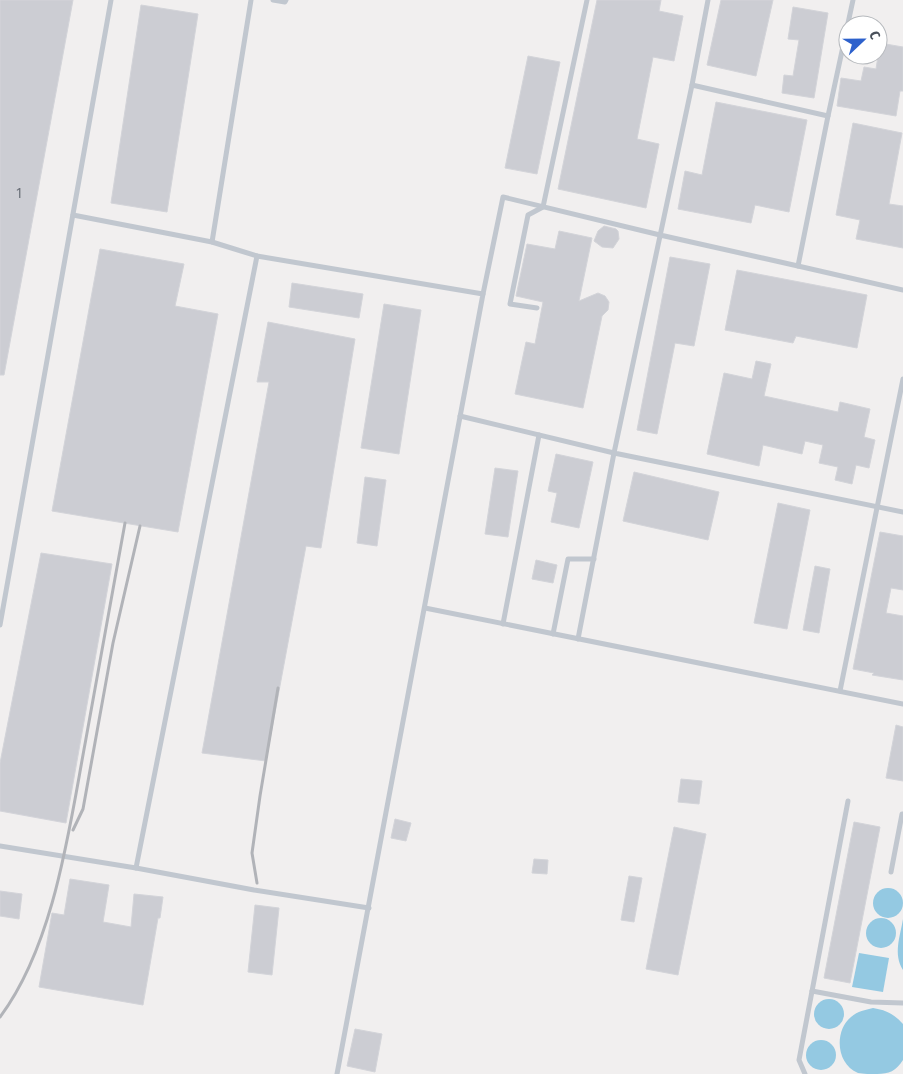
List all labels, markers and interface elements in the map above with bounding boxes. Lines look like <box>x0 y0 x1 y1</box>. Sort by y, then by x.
north arrow <box>838 15 888 65</box>
text: С <box>865 29 884 43</box>
house number: 1 <box>16 185 22 202</box>

